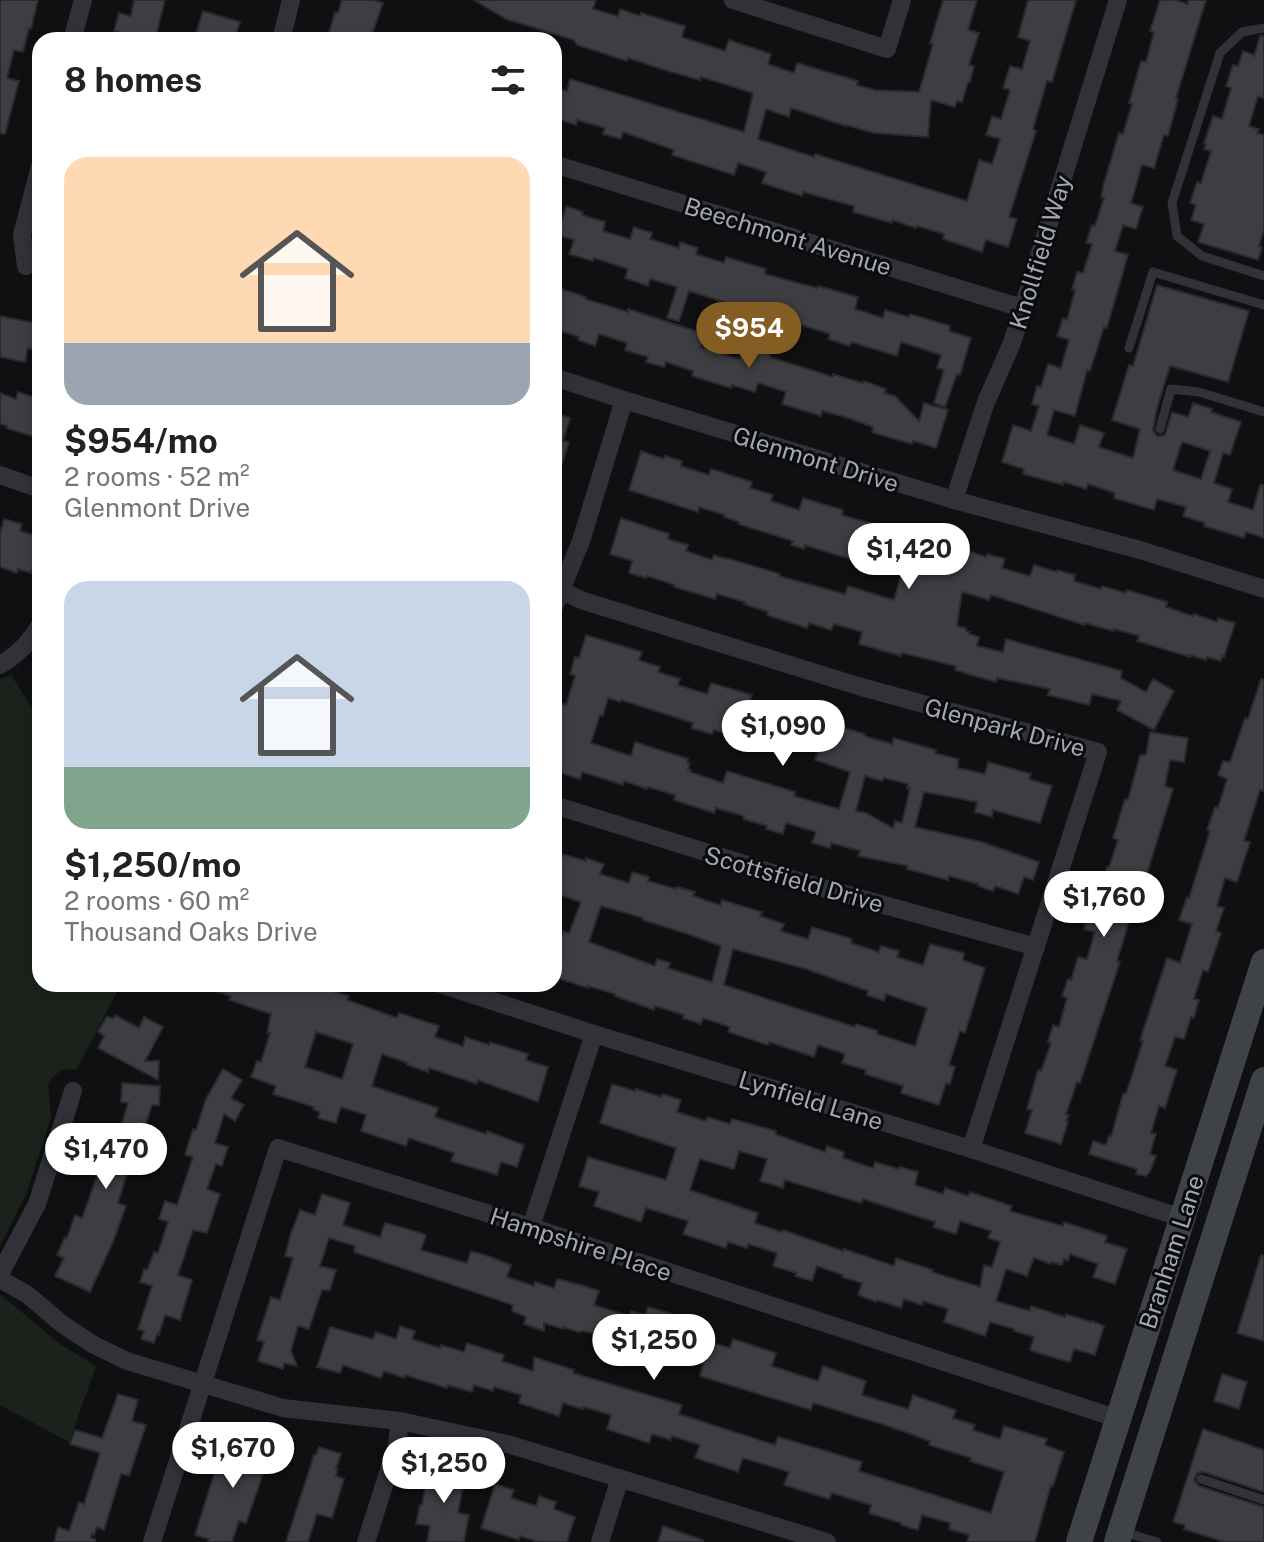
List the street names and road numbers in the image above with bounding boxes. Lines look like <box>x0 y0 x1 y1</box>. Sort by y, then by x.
street label: Knollfield Way <box>1003 171 1077 333</box>
street label: Beechmont Avenue <box>681 191 895 281</box>
street label: Glenmont Drive <box>730 420 902 498</box>
street label: Glenpark Drive <box>922 692 1088 762</box>
street label: Scottsfield Drive <box>701 840 887 918</box>
street label: Lynfield Lane <box>736 1065 886 1135</box>
street label: Branham Lane <box>1133 1172 1209 1332</box>
street label: Hampshire Place <box>487 1201 675 1287</box>

